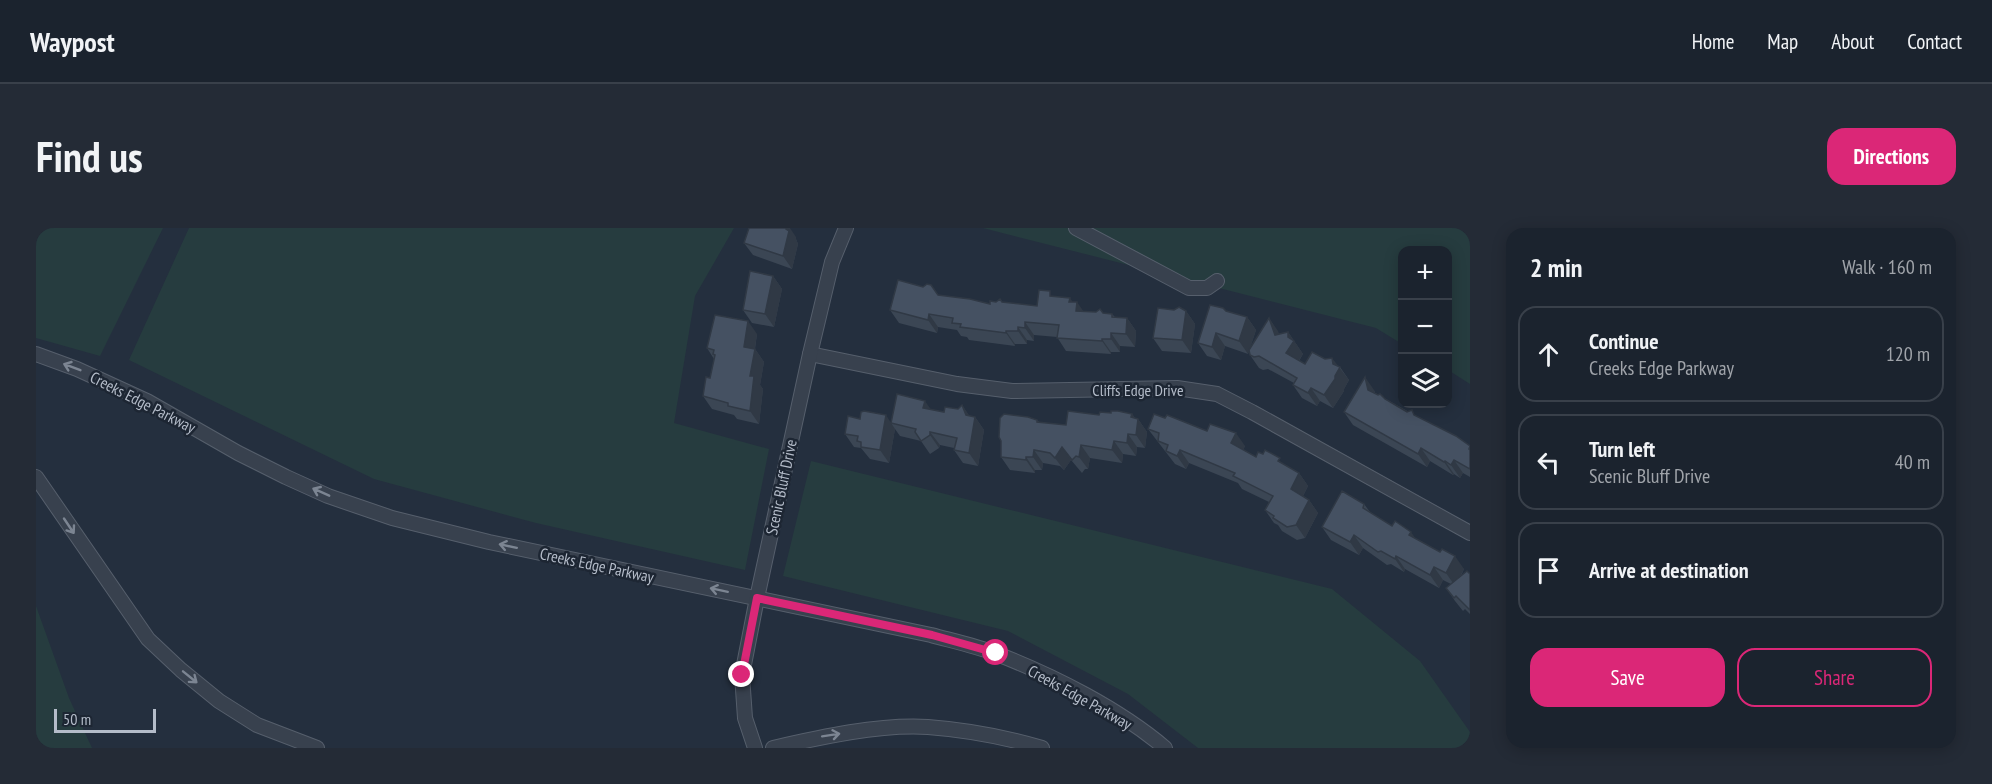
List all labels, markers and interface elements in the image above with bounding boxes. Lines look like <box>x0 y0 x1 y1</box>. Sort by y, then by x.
text: Waypost <box>30 23 115 60</box>
text: Home <box>1692 28 1734 55</box>
text: Map <box>1767 28 1798 55</box>
text: About <box>1831 28 1874 55</box>
text: Contact <box>1907 28 1962 55</box>
button: Directions <box>1827 128 1956 185</box>
text: Find us <box>36 129 143 184</box>
map controls <box>1398 246 1452 408</box>
button: + <box>1398 246 1452 300</box>
text: 2 min <box>1530 251 1583 284</box>
text: Walk · 160 m <box>1842 254 1932 280</box>
button: − <box>1398 300 1452 354</box>
text: Continue <box>1589 327 1659 355</box>
icon: ahead <box>1532 338 1565 371</box>
text: 120 m <box>1886 341 1930 367</box>
button: layers <box>1398 354 1452 408</box>
text: Creeks Edge Parkway <box>1589 355 1734 381</box>
one-way arrow <box>63 361 82 372</box>
street label: Creeks Edge Parkway <box>87 367 199 437</box>
street label: Cliffs Edge Drive <box>1092 380 1184 400</box>
text: Turn left <box>1589 435 1655 463</box>
street label: Scenic Bluff Drive <box>761 437 801 537</box>
icon: left <box>1532 446 1565 479</box>
text: 40 m <box>1895 449 1930 475</box>
text: Scenic Bluff Drive <box>1589 463 1710 489</box>
one-way arrow <box>312 486 330 498</box>
one-way arrow <box>63 517 75 534</box>
one-way arrow <box>498 540 518 551</box>
street label: Creeks Edge Parkway <box>538 543 656 587</box>
icon: arrive <box>1532 554 1565 587</box>
text: Arrive at destination <box>1589 556 1749 584</box>
one-way arrow <box>710 584 729 596</box>
route start <box>982 639 1008 665</box>
button: Save <box>1530 648 1725 707</box>
button: Share <box>1737 648 1932 707</box>
street label: Creeks Edge Parkway <box>1024 660 1136 734</box>
route end <box>728 661 754 687</box>
one-way arrow <box>181 671 197 684</box>
scale bar <box>54 706 156 733</box>
text: 50 m <box>63 709 91 729</box>
one-way arrow <box>820 730 840 741</box>

